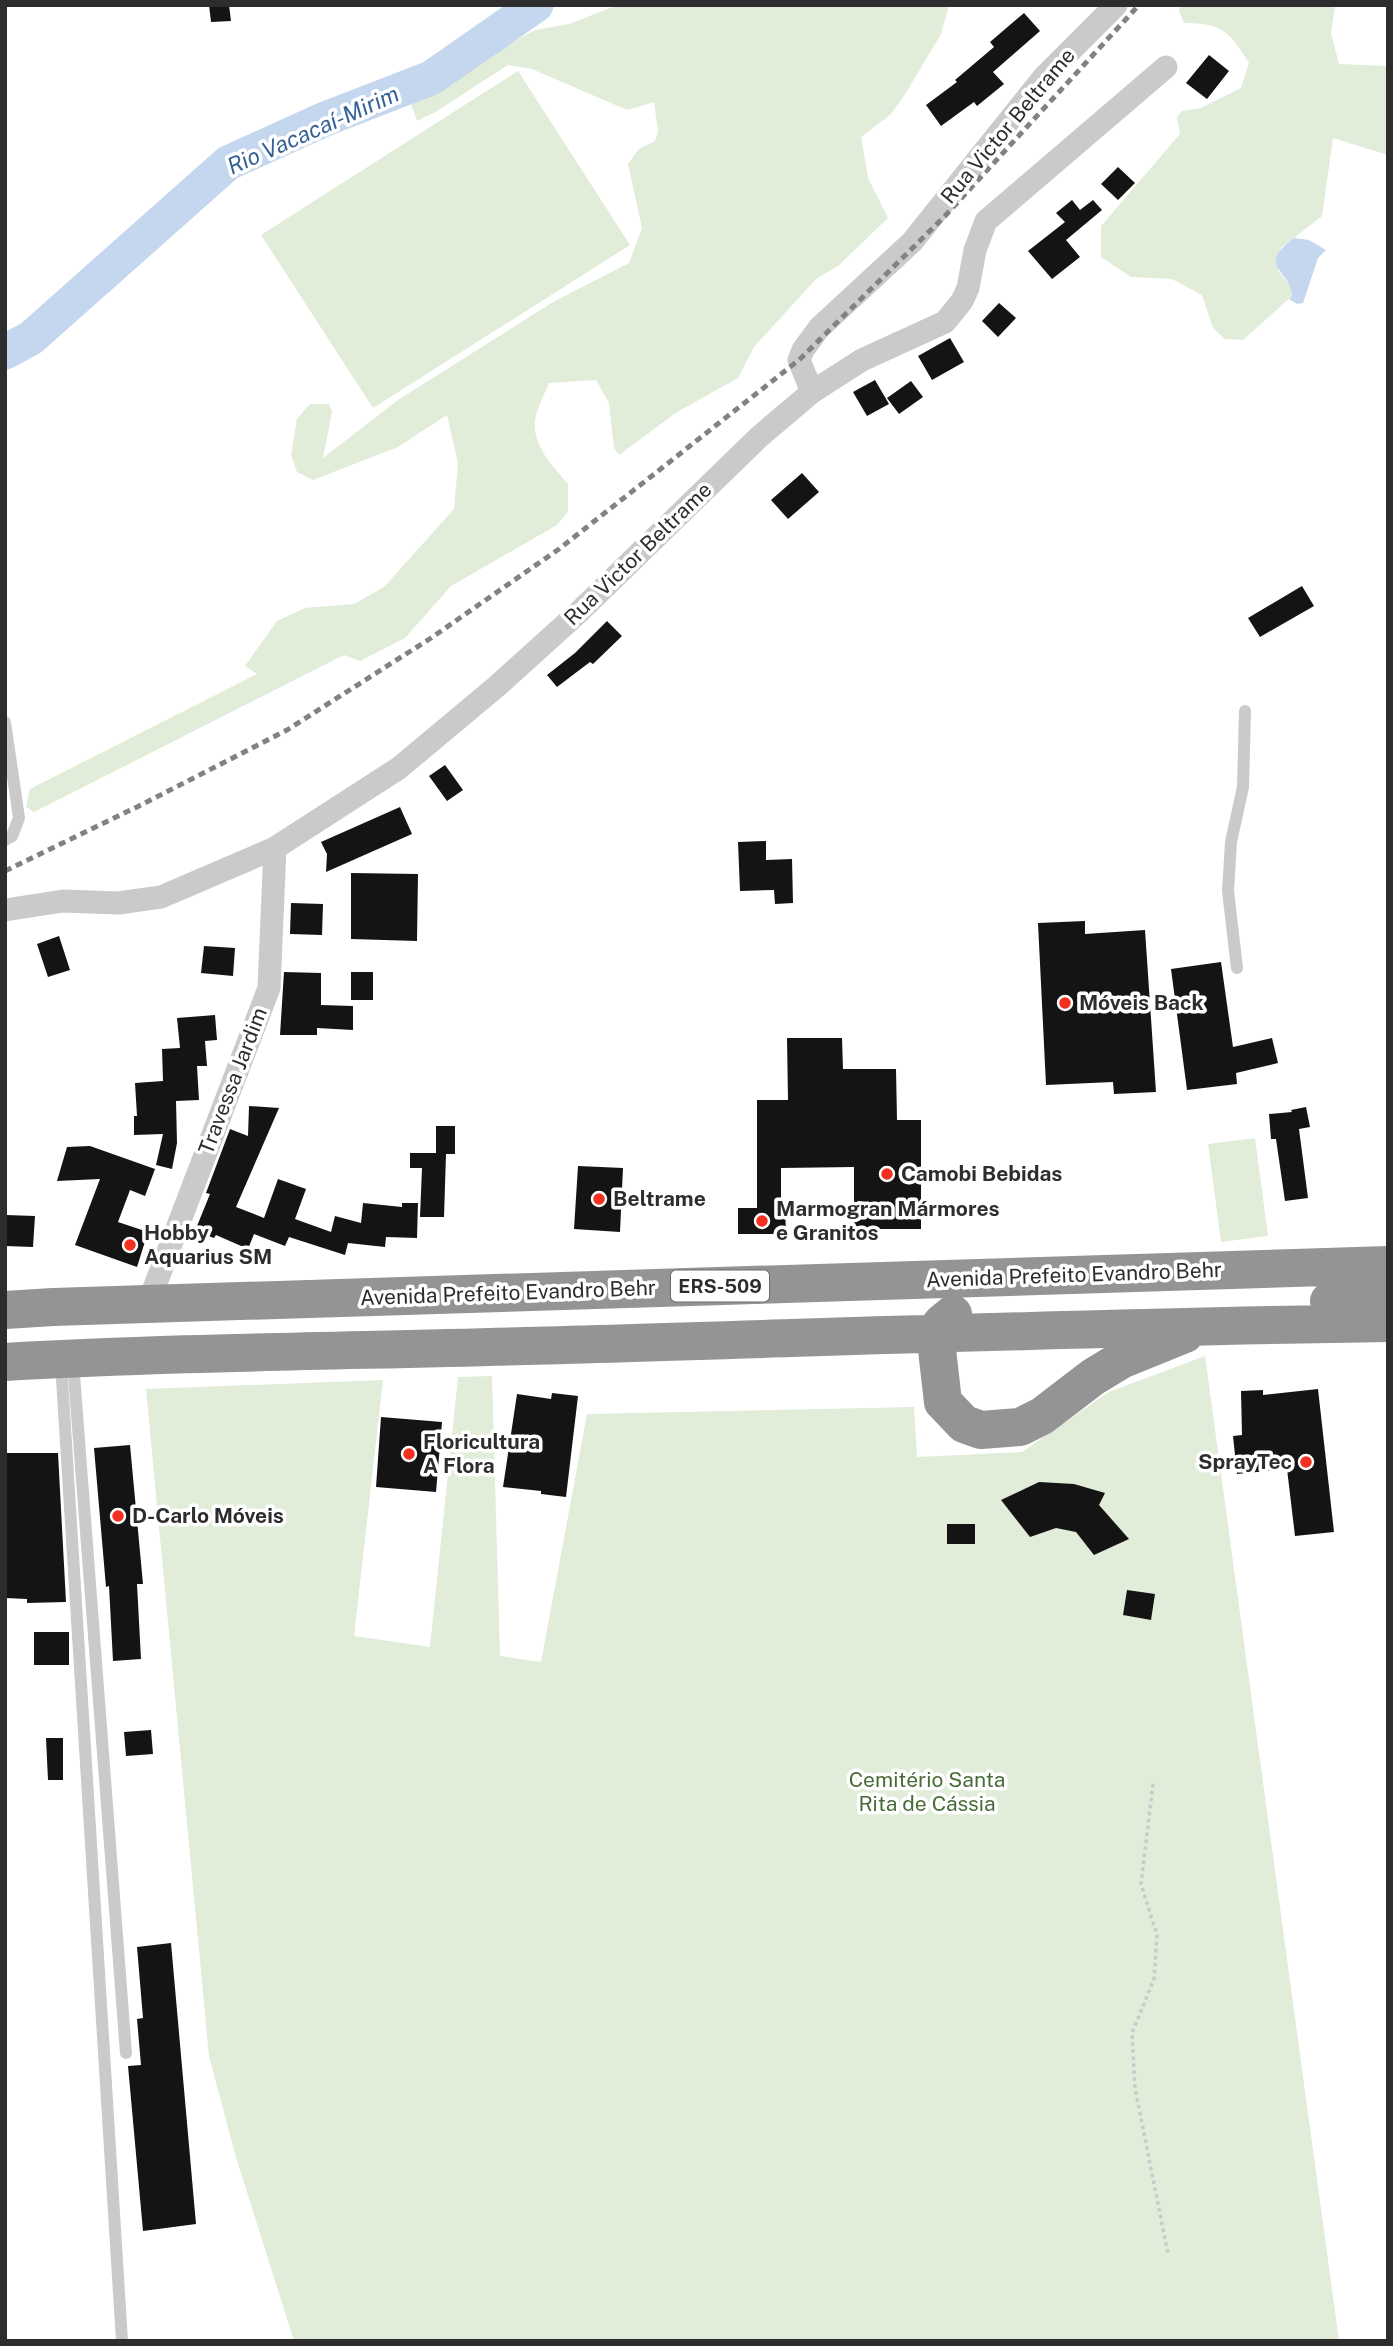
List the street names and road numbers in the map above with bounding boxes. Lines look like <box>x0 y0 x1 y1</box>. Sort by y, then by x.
street label: Rua Victor Beltrame <box>935 43 1080 208</box>
street label: Rua Victor Beltrame <box>559 477 716 630</box>
street label: Travessa Jardim <box>193 1004 272 1158</box>
street label: Avenida Prefeito Evandro Behr <box>926 1257 1222 1292</box>
road number: ERS-509 <box>671 1270 769 1302</box>
street label: Avenida Prefeito Evandro Behr <box>360 1275 656 1310</box>

